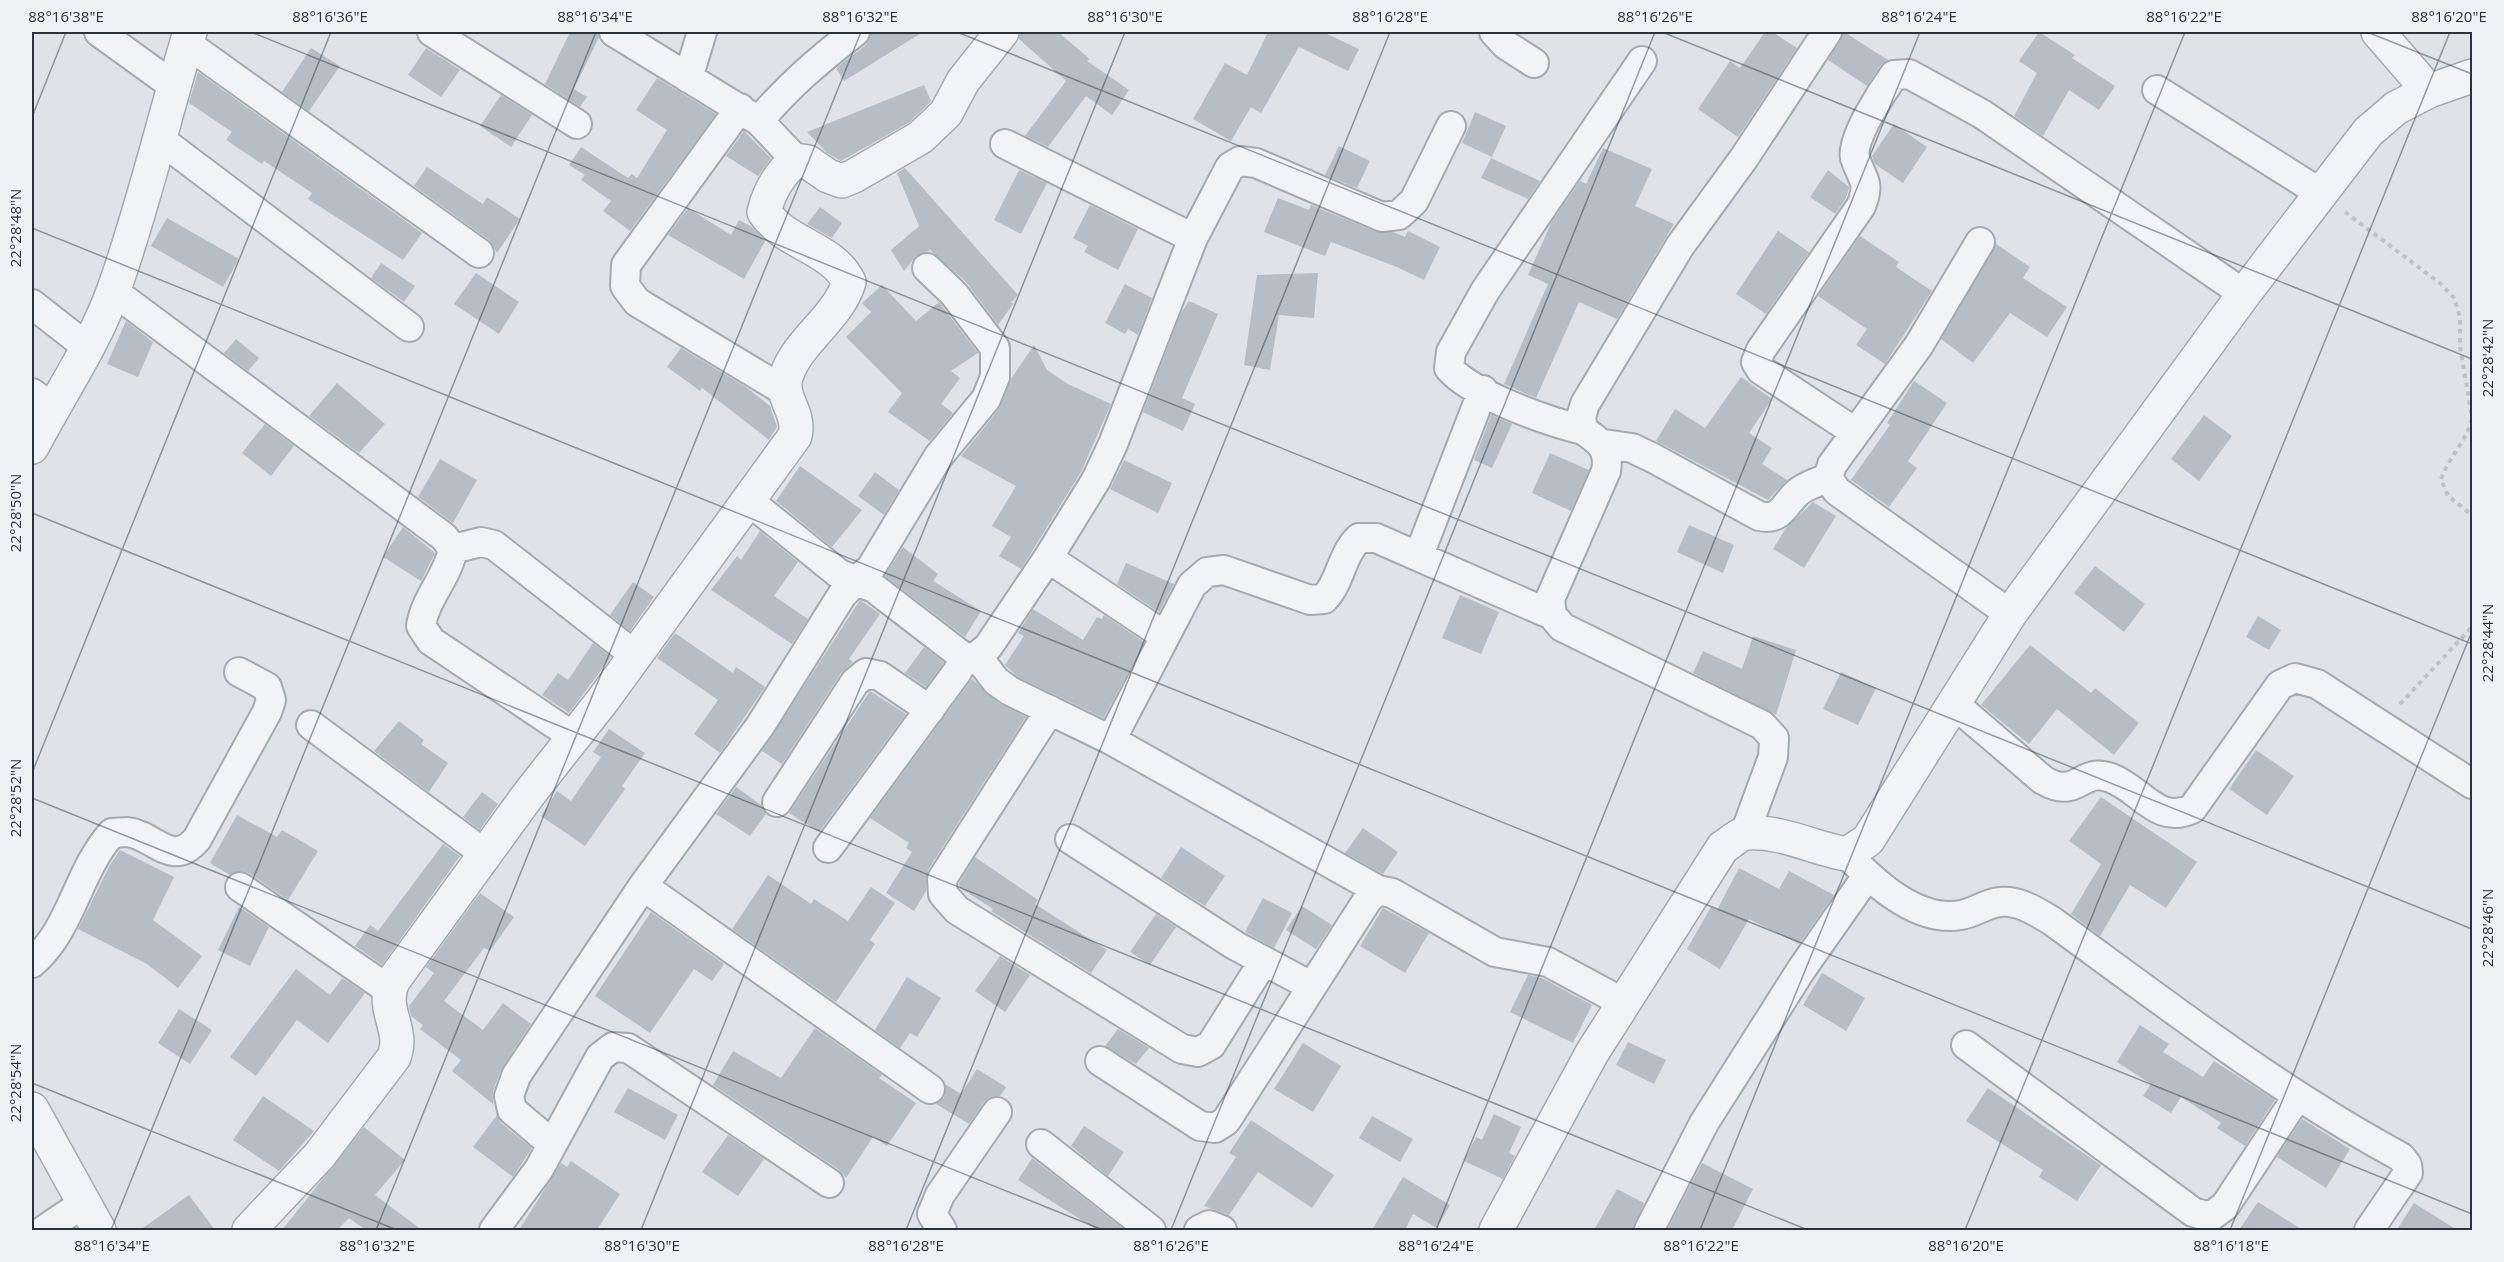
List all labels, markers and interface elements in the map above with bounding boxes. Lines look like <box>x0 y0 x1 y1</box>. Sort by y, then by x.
text: 88°16'38"E <box>28 6 104 26</box>
text: 88°16'36"E <box>292 6 368 26</box>
text: 88°16'34"E <box>557 6 633 26</box>
text: 88°16'32"E <box>822 6 898 26</box>
text: 88°16'30"E <box>1087 6 1163 26</box>
text: 88°16'28"E <box>1352 6 1428 26</box>
text: 88°16'26"E <box>1617 6 1693 26</box>
text: 88°16'24"E <box>1881 6 1957 26</box>
text: 88°16'22"E <box>2146 6 2222 26</box>
text: 88°16'20"E <box>2411 6 2487 26</box>
text: 22°28'48"N <box>5 189 25 267</box>
text: 22°28'42"N <box>2477 319 2497 397</box>
text: 22°28'50"N <box>5 474 25 552</box>
text: 22°28'44"N <box>2477 604 2497 682</box>
text: 22°28'52"N <box>5 759 25 837</box>
text: 22°28'46"N <box>2477 889 2497 967</box>
text: 22°28'54"N <box>5 1044 25 1122</box>
text: 88°16'34"E <box>74 1235 150 1255</box>
text: 88°16'32"E <box>339 1235 415 1255</box>
text: 88°16'30"E <box>604 1235 680 1255</box>
text: 88°16'28"E <box>868 1235 944 1255</box>
text: 88°16'26"E <box>1133 1235 1209 1255</box>
text: 88°16'24"E <box>1398 1235 1474 1255</box>
text: 88°16'22"E <box>1663 1235 1739 1255</box>
text: 88°16'20"E <box>1928 1235 2004 1255</box>
text: 88°16'18"E <box>2193 1235 2269 1255</box>

